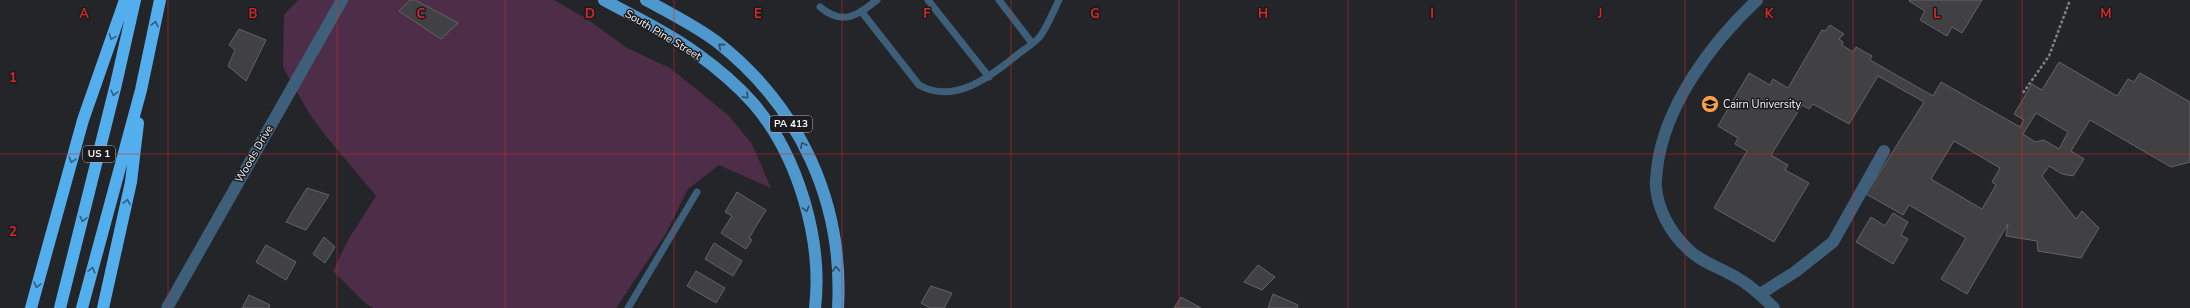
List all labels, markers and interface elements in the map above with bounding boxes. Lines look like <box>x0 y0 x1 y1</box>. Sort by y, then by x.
text: A <box>79 5 89 23</box>
text: B <box>249 5 258 23</box>
text: C <box>417 5 426 23</box>
text: D <box>585 5 595 23</box>
text: E <box>754 5 762 23</box>
text: F <box>923 5 931 23</box>
text: G <box>1090 5 1100 23</box>
text: H <box>1258 5 1268 23</box>
text: I <box>1430 5 1434 23</box>
text: J <box>1597 5 1602 23</box>
text: K <box>1765 5 1774 23</box>
text: L <box>1933 5 1941 23</box>
text: M <box>2100 5 2112 23</box>
street label: South Pine Street <box>622 6 704 64</box>
one-way arrow <box>151 21 159 27</box>
one-way arrow <box>108 33 117 40</box>
one-way arrow <box>718 43 725 50</box>
text: 1 <box>9 69 17 87</box>
one-way arrow <box>110 89 118 96</box>
one-way arrow <box>741 91 749 99</box>
school or university icon: Cairn University <box>1700 94 1720 114</box>
place label: Cairn University <box>1723 97 1802 112</box>
road number: PA 413 <box>770 116 812 132</box>
street label: Woods Drive <box>231 122 277 186</box>
one-way arrow <box>801 142 808 149</box>
road number: US 1 <box>83 146 115 162</box>
one-way arrow <box>68 157 76 163</box>
one-way arrow <box>123 199 131 205</box>
one-way arrow <box>801 206 810 213</box>
one-way arrow <box>79 216 87 222</box>
text: 2 <box>9 223 17 241</box>
one-way arrow <box>832 266 841 272</box>
one-way arrow <box>87 267 96 274</box>
one-way arrow <box>33 282 42 289</box>

